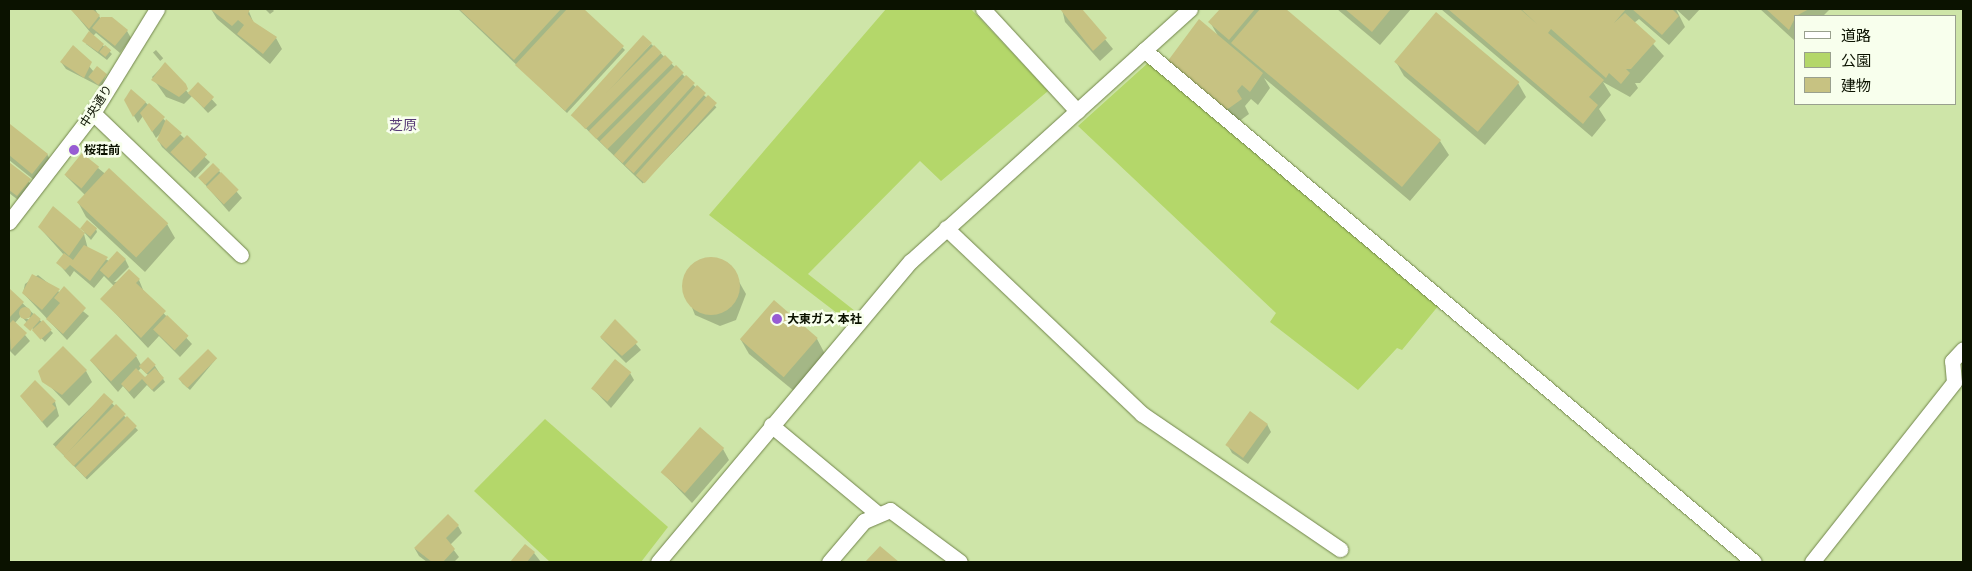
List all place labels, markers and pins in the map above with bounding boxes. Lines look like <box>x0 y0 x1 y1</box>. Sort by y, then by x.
place label: 桜荘前 <box>84 143 120 157</box>
marker: 桜荘前 <box>68 144 80 156</box>
place label: 大東ガス 本社 <box>787 312 862 326</box>
marker: 大東ガス 本社 <box>771 313 783 325</box>

